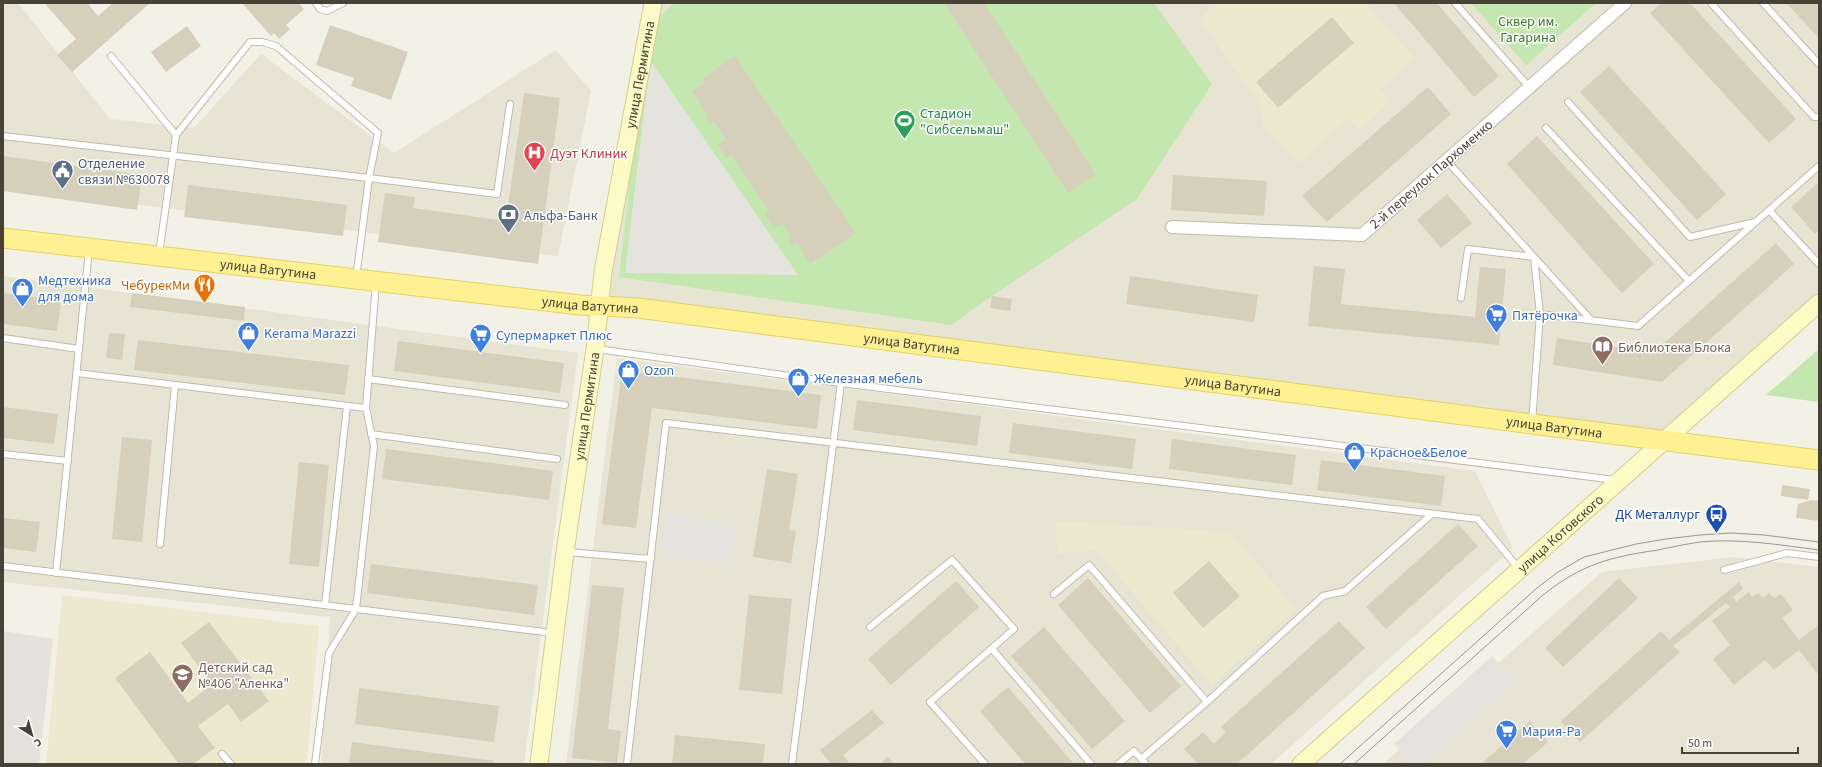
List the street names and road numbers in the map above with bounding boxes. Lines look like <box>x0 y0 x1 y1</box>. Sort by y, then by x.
street label: улица Пермитина <box>621 19 661 130</box>
street label: 2-й переулок Пархоменко <box>1366 115 1498 234</box>
street label: улица Ватутина <box>219 254 317 285</box>
street label: улица Ватутина <box>541 292 639 319</box>
street label: улица Ватутина <box>862 328 961 361</box>
street label: улица Пермитина <box>570 351 605 462</box>
street label: улица Ватутина <box>1184 370 1282 402</box>
street label: улица Ватутина <box>1505 412 1604 444</box>
street label: улица Котовского <box>1513 490 1608 578</box>

